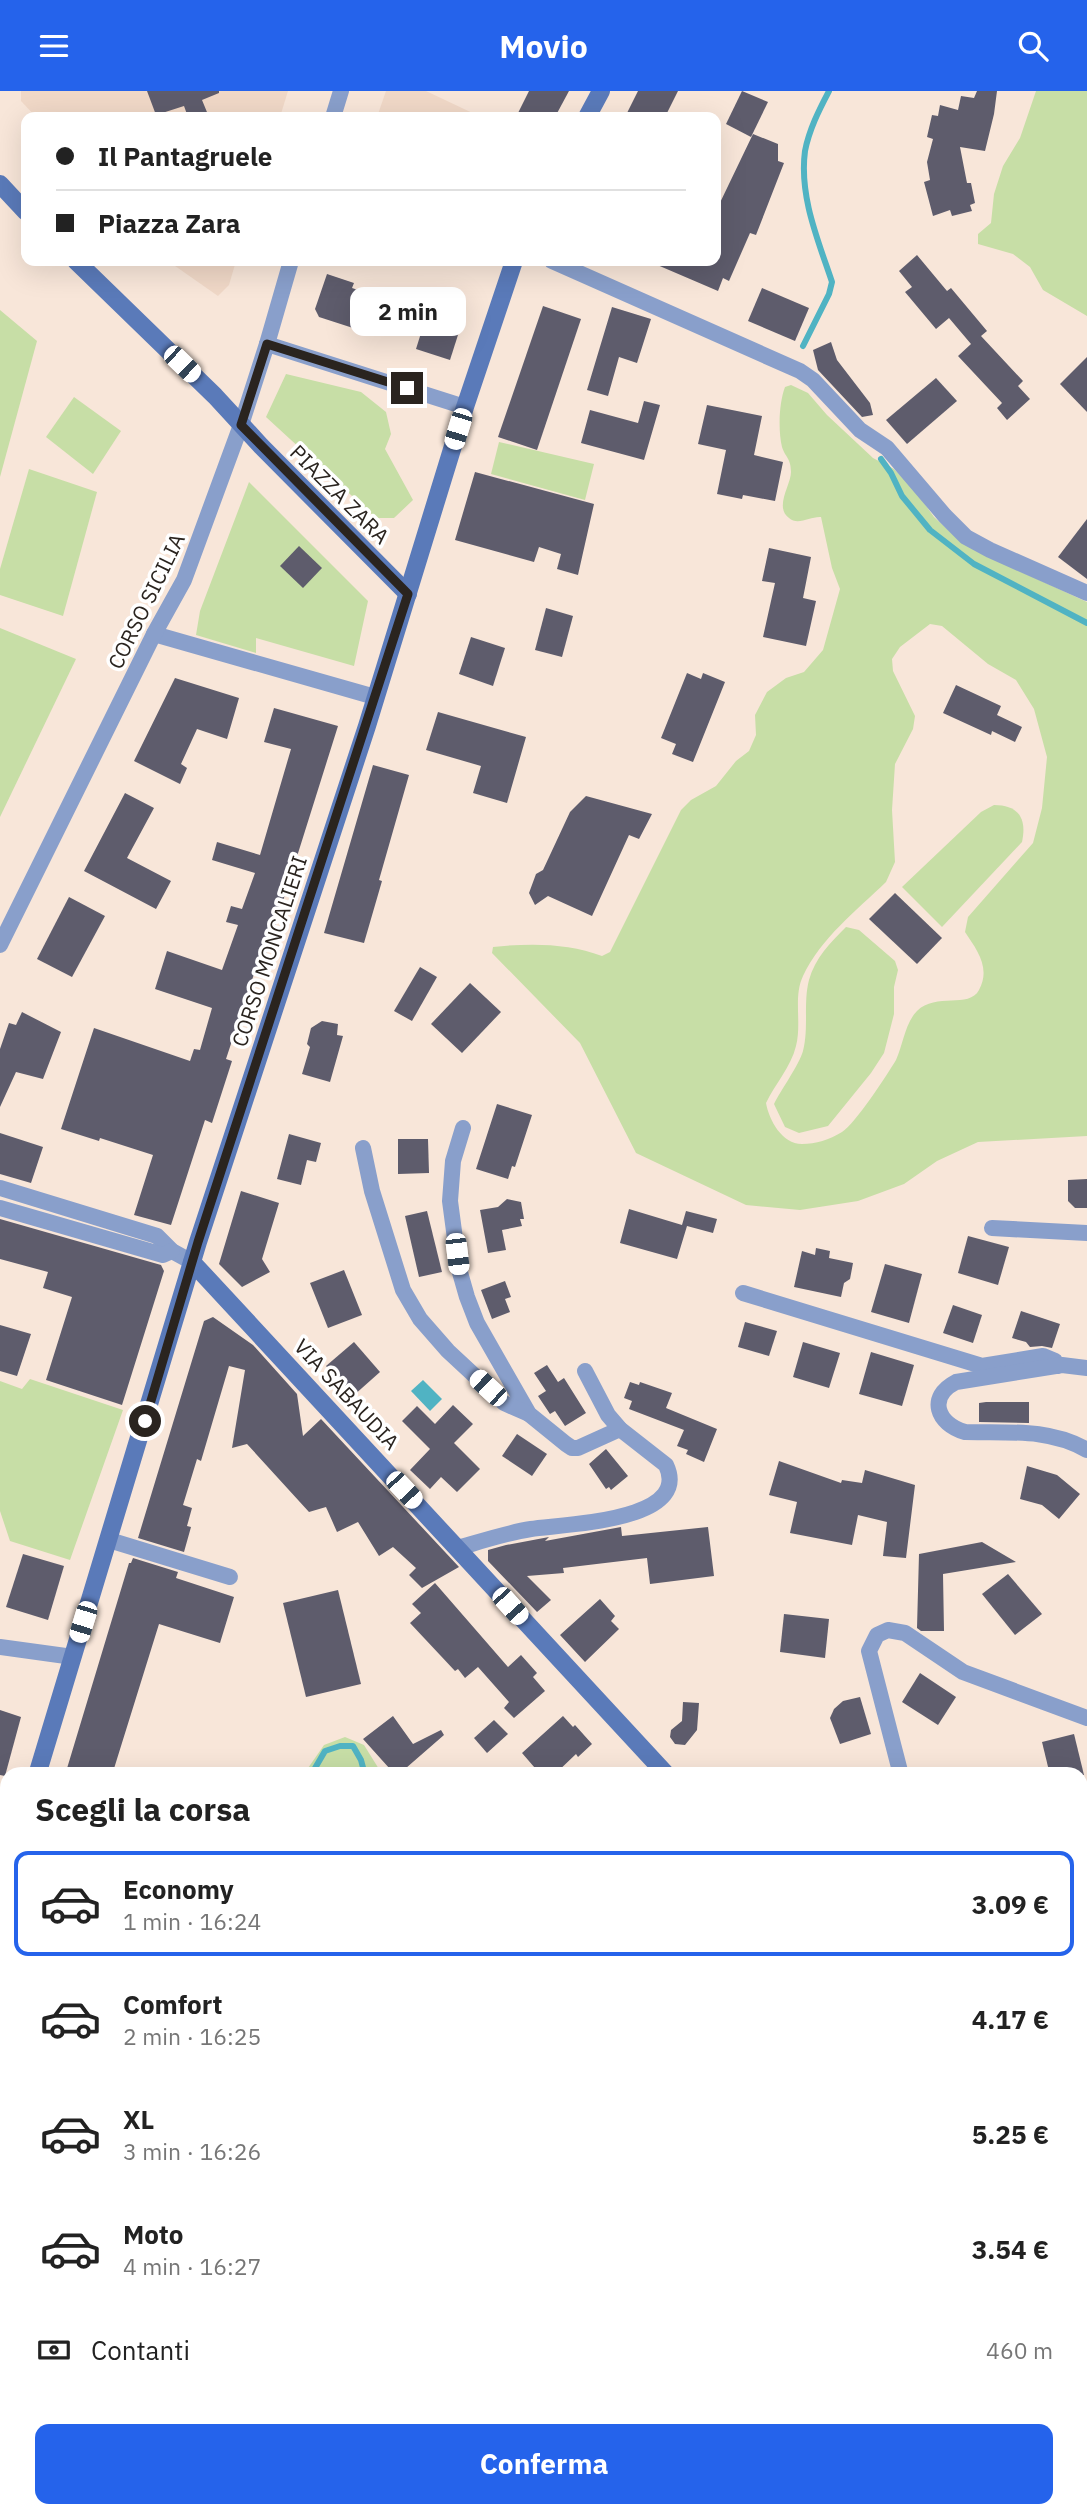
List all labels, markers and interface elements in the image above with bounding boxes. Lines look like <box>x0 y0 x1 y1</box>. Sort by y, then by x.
text: Movio <box>499 25 588 67</box>
icon: menu <box>35 27 73 65</box>
icon: search <box>1014 27 1052 65</box>
text: Il Pantagruele <box>98 139 272 173</box>
text: Piazza Zara <box>98 206 241 240</box>
callout: 2 min <box>349 287 465 335</box>
text: 2 min <box>378 296 438 326</box>
car <box>160 342 205 386</box>
route end <box>391 372 423 404</box>
car <box>442 406 475 452</box>
street label: PIAZZA ZARA <box>284 438 396 550</box>
street label: CORSO SICILIA <box>101 529 191 673</box>
street label: CORSO MONCALIERI <box>225 852 313 1050</box>
car <box>445 1232 470 1276</box>
street label: VIA SABAUDIA <box>288 1332 406 1456</box>
car <box>466 1366 511 1410</box>
route start <box>129 1405 161 1437</box>
car <box>382 1467 427 1513</box>
car <box>489 1583 532 1629</box>
car <box>67 1599 100 1645</box>
text: Scegli la corsa <box>35 1788 251 1830</box>
icon: car <box>39 1872 102 1935</box>
text: Economy <box>123 1872 234 1906</box>
text: 3.09 € <box>972 1887 1049 1921</box>
text: 1 min · 16:24 <box>123 1906 261 1936</box>
icon: car <box>39 1987 102 2050</box>
text: Comfort <box>123 1987 222 2021</box>
text: 4.17 € <box>972 2002 1049 2036</box>
text: 2 min · 16:25 <box>123 2021 261 2051</box>
icon: car <box>39 2102 102 2165</box>
text: XL <box>123 2102 154 2136</box>
text: 5.25 € <box>972 2117 1049 2151</box>
text: 3 min · 16:26 <box>123 2136 261 2166</box>
icon: car <box>39 2217 102 2280</box>
text: Moto <box>123 2217 183 2251</box>
text: 3.54 € <box>972 2232 1049 2266</box>
text: 4 min · 16:27 <box>123 2251 261 2281</box>
icon: cash <box>35 2331 73 2369</box>
text: Contanti <box>91 2333 190 2367</box>
text: 460 m <box>986 2335 1053 2365</box>
button: Conferma <box>35 2424 1053 2504</box>

